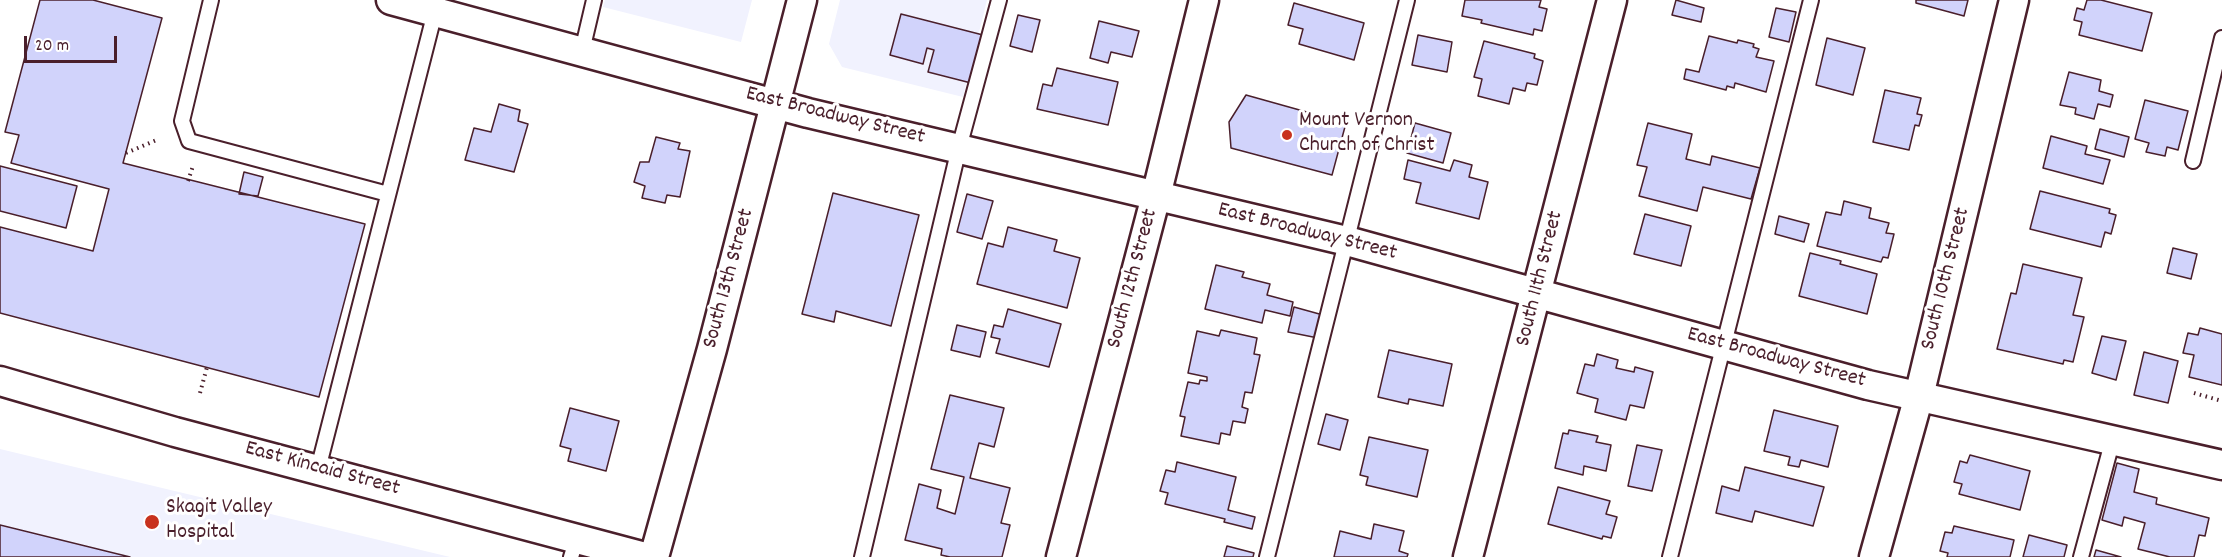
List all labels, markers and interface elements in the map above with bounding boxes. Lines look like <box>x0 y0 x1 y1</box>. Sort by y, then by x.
scale bar <box>27 24 120 62</box>
text: 20 m <box>35 34 69 59</box>
street label: East Broadway Street <box>743 82 927 152</box>
place label: Mount Vernon Church of Christ <box>1299 109 1435 160</box>
marker: Mount Vernon Church of Christ <box>1280 128 1294 142</box>
street label: East Broadway Street <box>1215 198 1399 268</box>
street label: South 10th Street <box>1917 205 1977 353</box>
street label: South 13th Street <box>699 206 761 352</box>
street label: South 12th Street <box>1103 206 1165 352</box>
street label: South 11th Street <box>1511 209 1571 349</box>
street label: East Broadway Street <box>1684 322 1868 396</box>
street label: East Kincaid Street <box>242 437 402 503</box>
place label: Skagit Valley Hospital <box>166 496 272 548</box>
marker: Skagit Valley Hospital <box>143 513 161 531</box>

